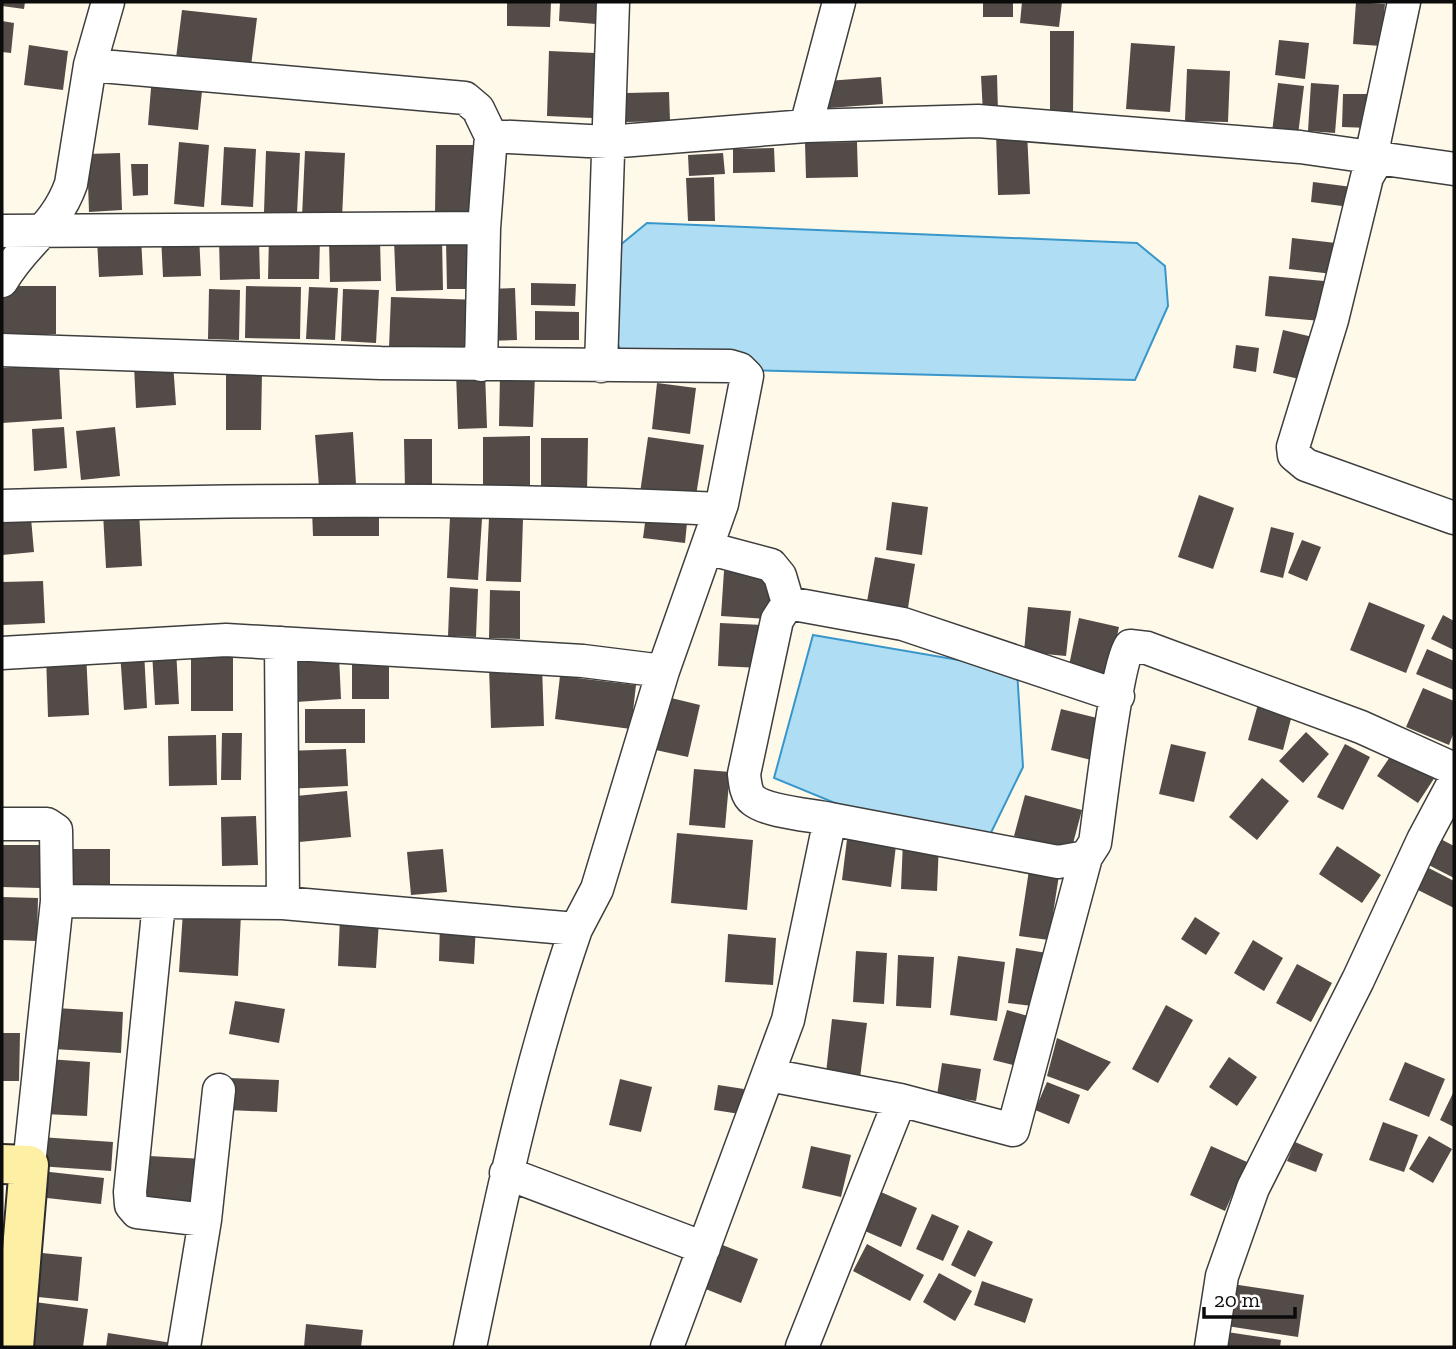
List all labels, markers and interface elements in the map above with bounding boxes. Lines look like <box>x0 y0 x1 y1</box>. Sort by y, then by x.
scale bar <box>1204 1276 1295 1320</box>
text: 20 m <box>1214 1287 1260 1312</box>

